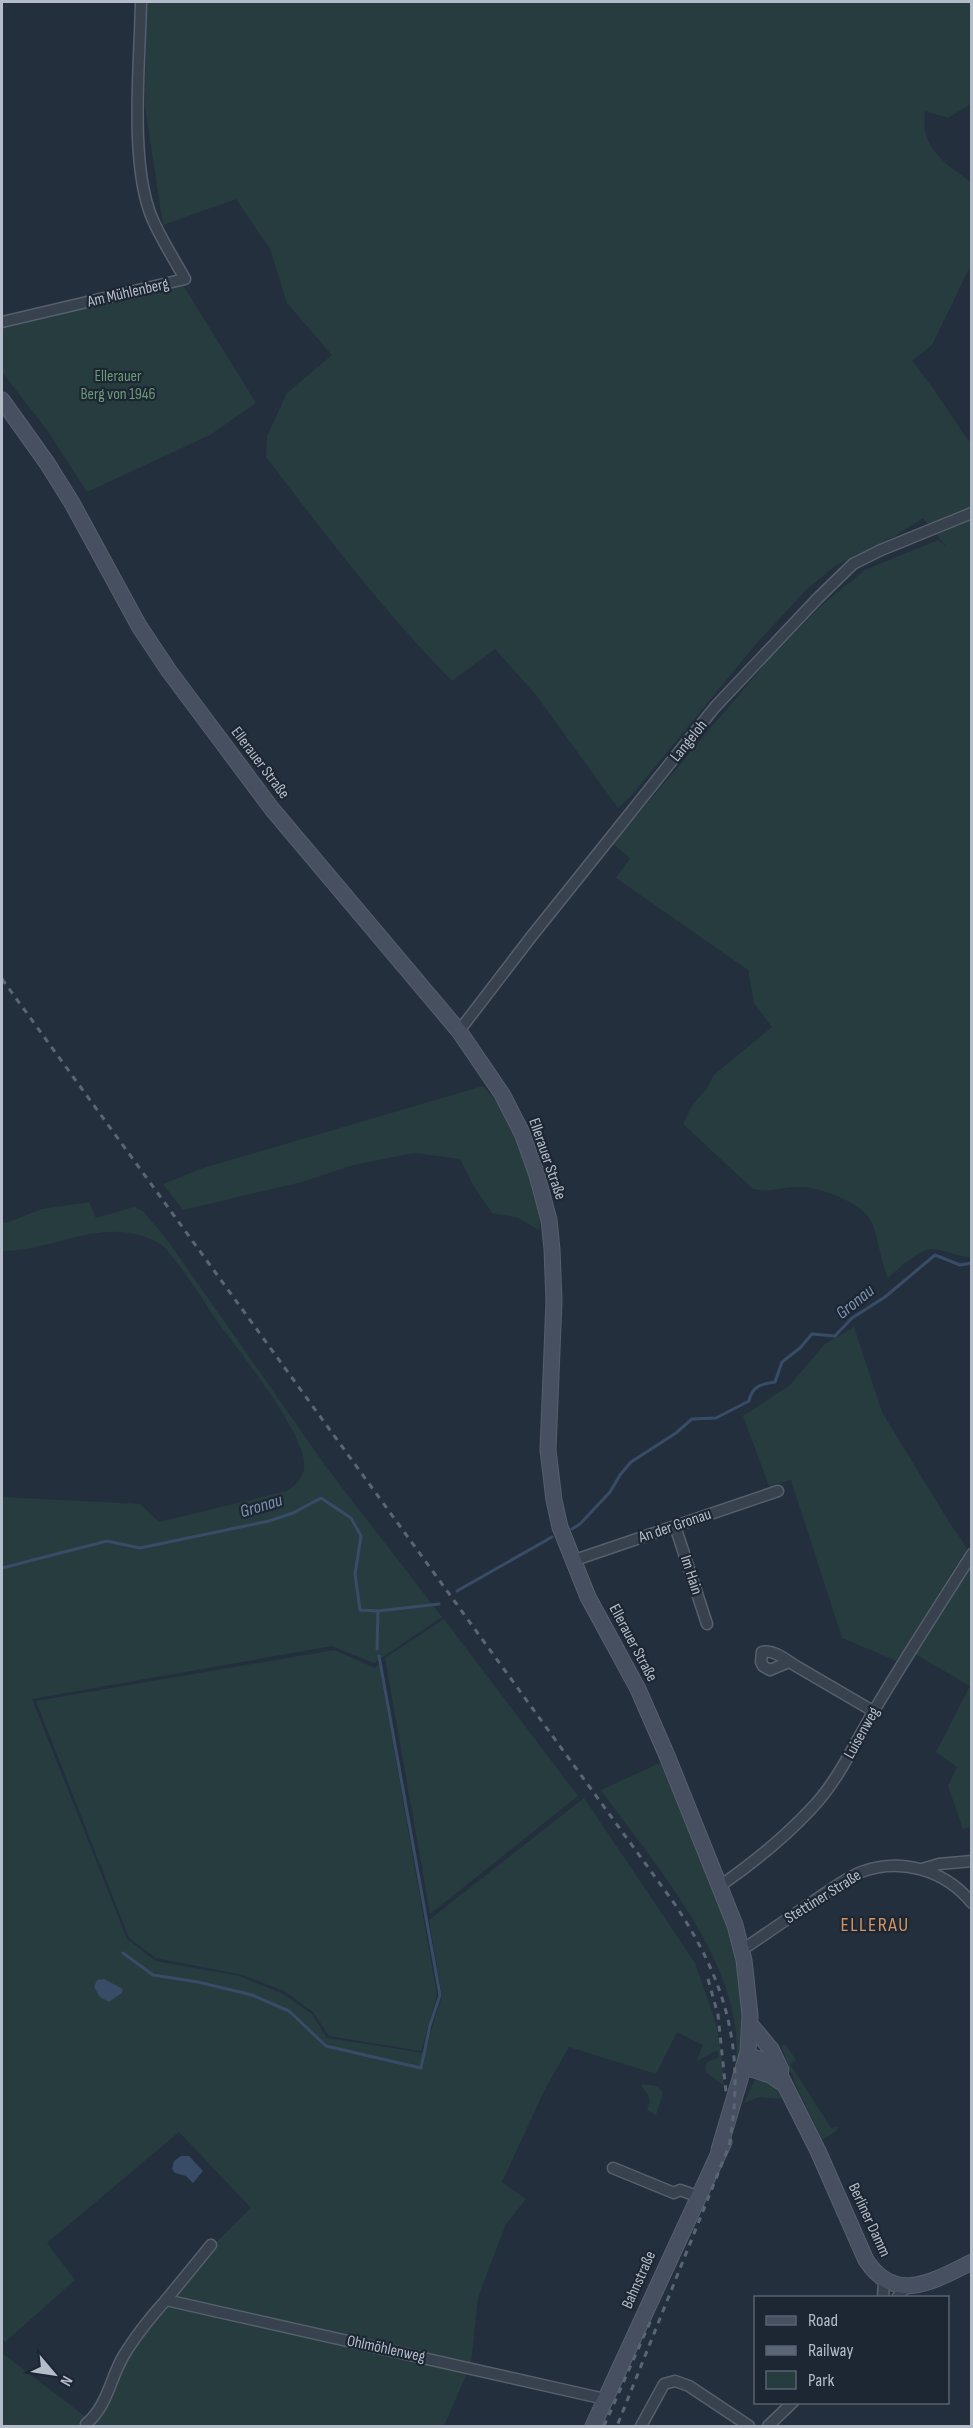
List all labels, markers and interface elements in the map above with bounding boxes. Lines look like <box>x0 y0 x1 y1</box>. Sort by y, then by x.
street label: Am Mühlenberg <box>85 274 171 312</box>
park label: Ellerauer Berg von 1946 <box>80 367 156 404</box>
street label: Langeloh <box>666 716 712 766</box>
street label: Ellerauer Straße <box>227 723 293 803</box>
street label: Ellerauer Straße <box>524 1116 570 1202</box>
water label: Gronau <box>832 1280 879 1324</box>
water label: Gronau <box>237 1489 285 1522</box>
street label: An der Gronau <box>635 1505 714 1548</box>
street label: Im Hain <box>676 1553 706 1597</box>
street label: Ellerauer Straße <box>605 1601 661 1685</box>
street label: Luisenweg <box>840 1704 884 1762</box>
street label: Stettiner Straße <box>781 1866 865 1928</box>
district label: ELLERAU <box>840 1913 910 1937</box>
street label: Berliner Damm <box>844 2180 894 2260</box>
street label: Bahnstraße <box>618 2248 660 2312</box>
legend <box>754 2296 949 2404</box>
text: Road <box>808 2310 838 2331</box>
street label: Ohlmöhlenweg <box>345 2331 427 2367</box>
text: Railway <box>808 2340 853 2361</box>
north arrow <box>24 2344 84 2404</box>
text: Park <box>808 2370 834 2391</box>
text: N <box>55 2372 76 2389</box>

